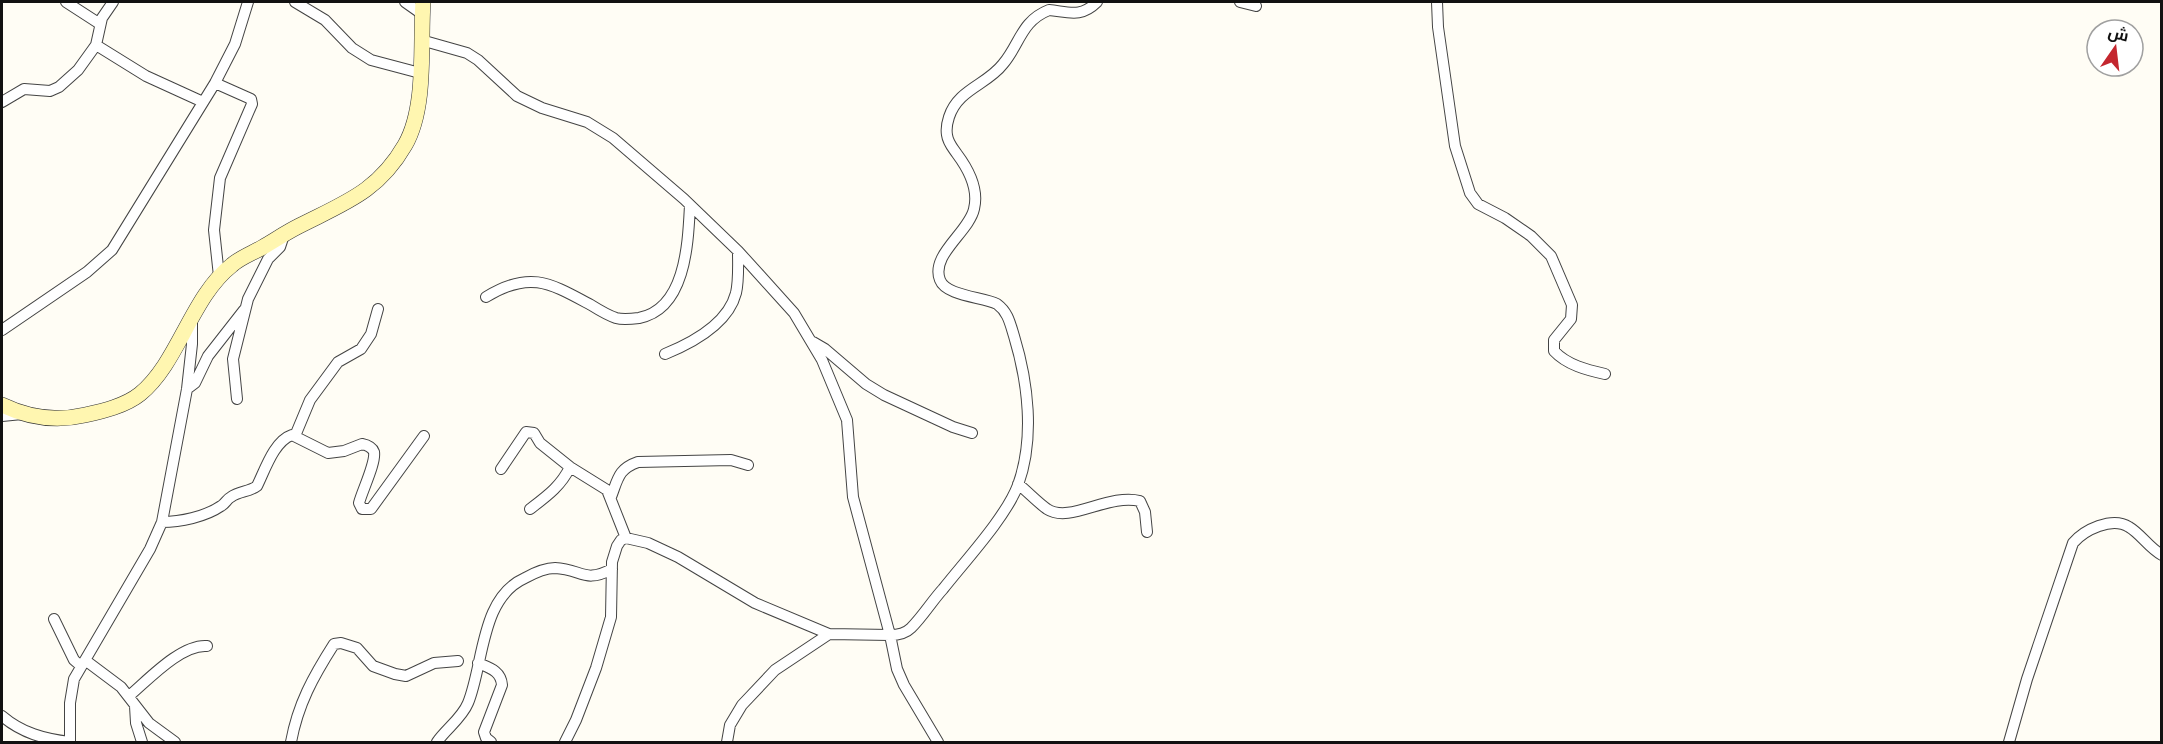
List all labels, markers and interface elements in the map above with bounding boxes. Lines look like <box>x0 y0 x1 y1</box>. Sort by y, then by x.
north arrow <box>2085 18 2145 78</box>
text: ش <box>2106 22 2131 46</box>

